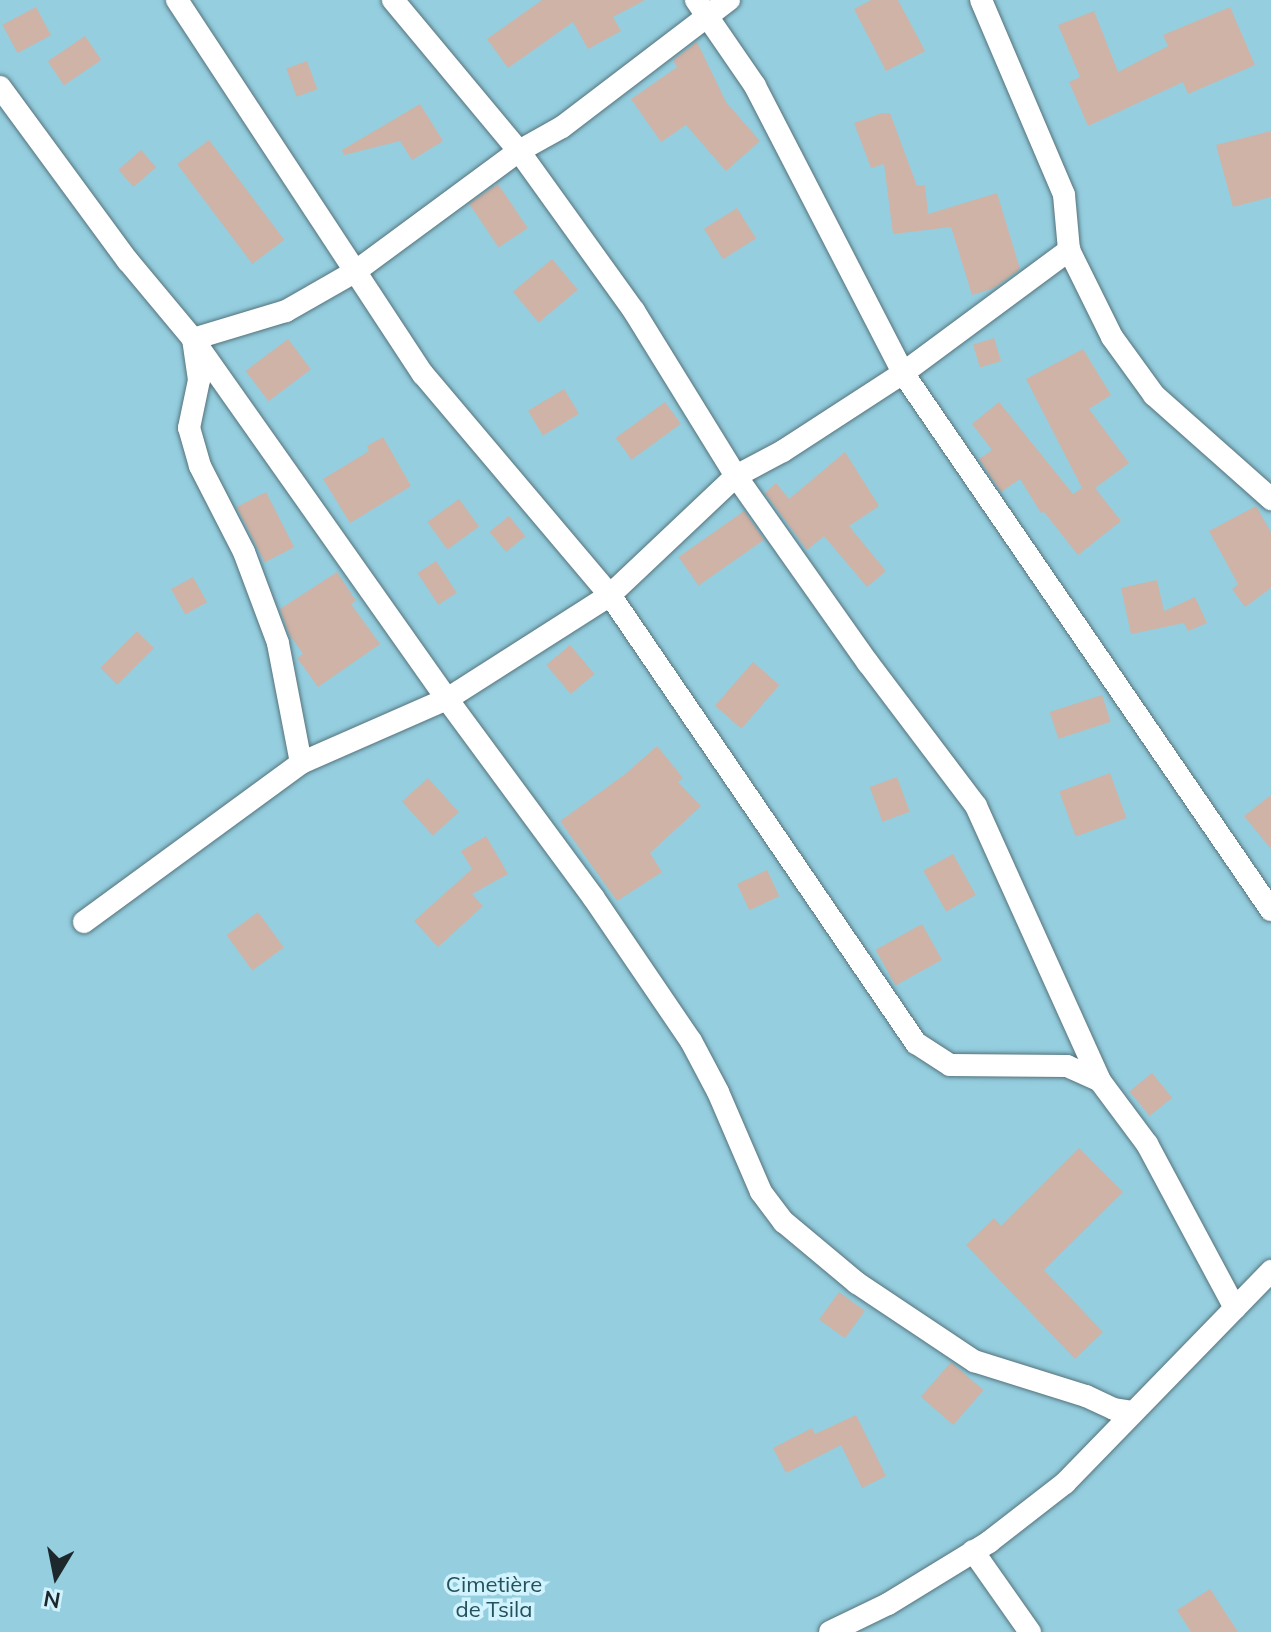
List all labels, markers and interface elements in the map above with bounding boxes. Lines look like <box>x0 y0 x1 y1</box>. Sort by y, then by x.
north arrow <box>16 1536 96 1616</box>
park label: Cimetière de Tsila <box>446 1571 542 1622</box>
text: N <box>41 1584 62 1615</box>

